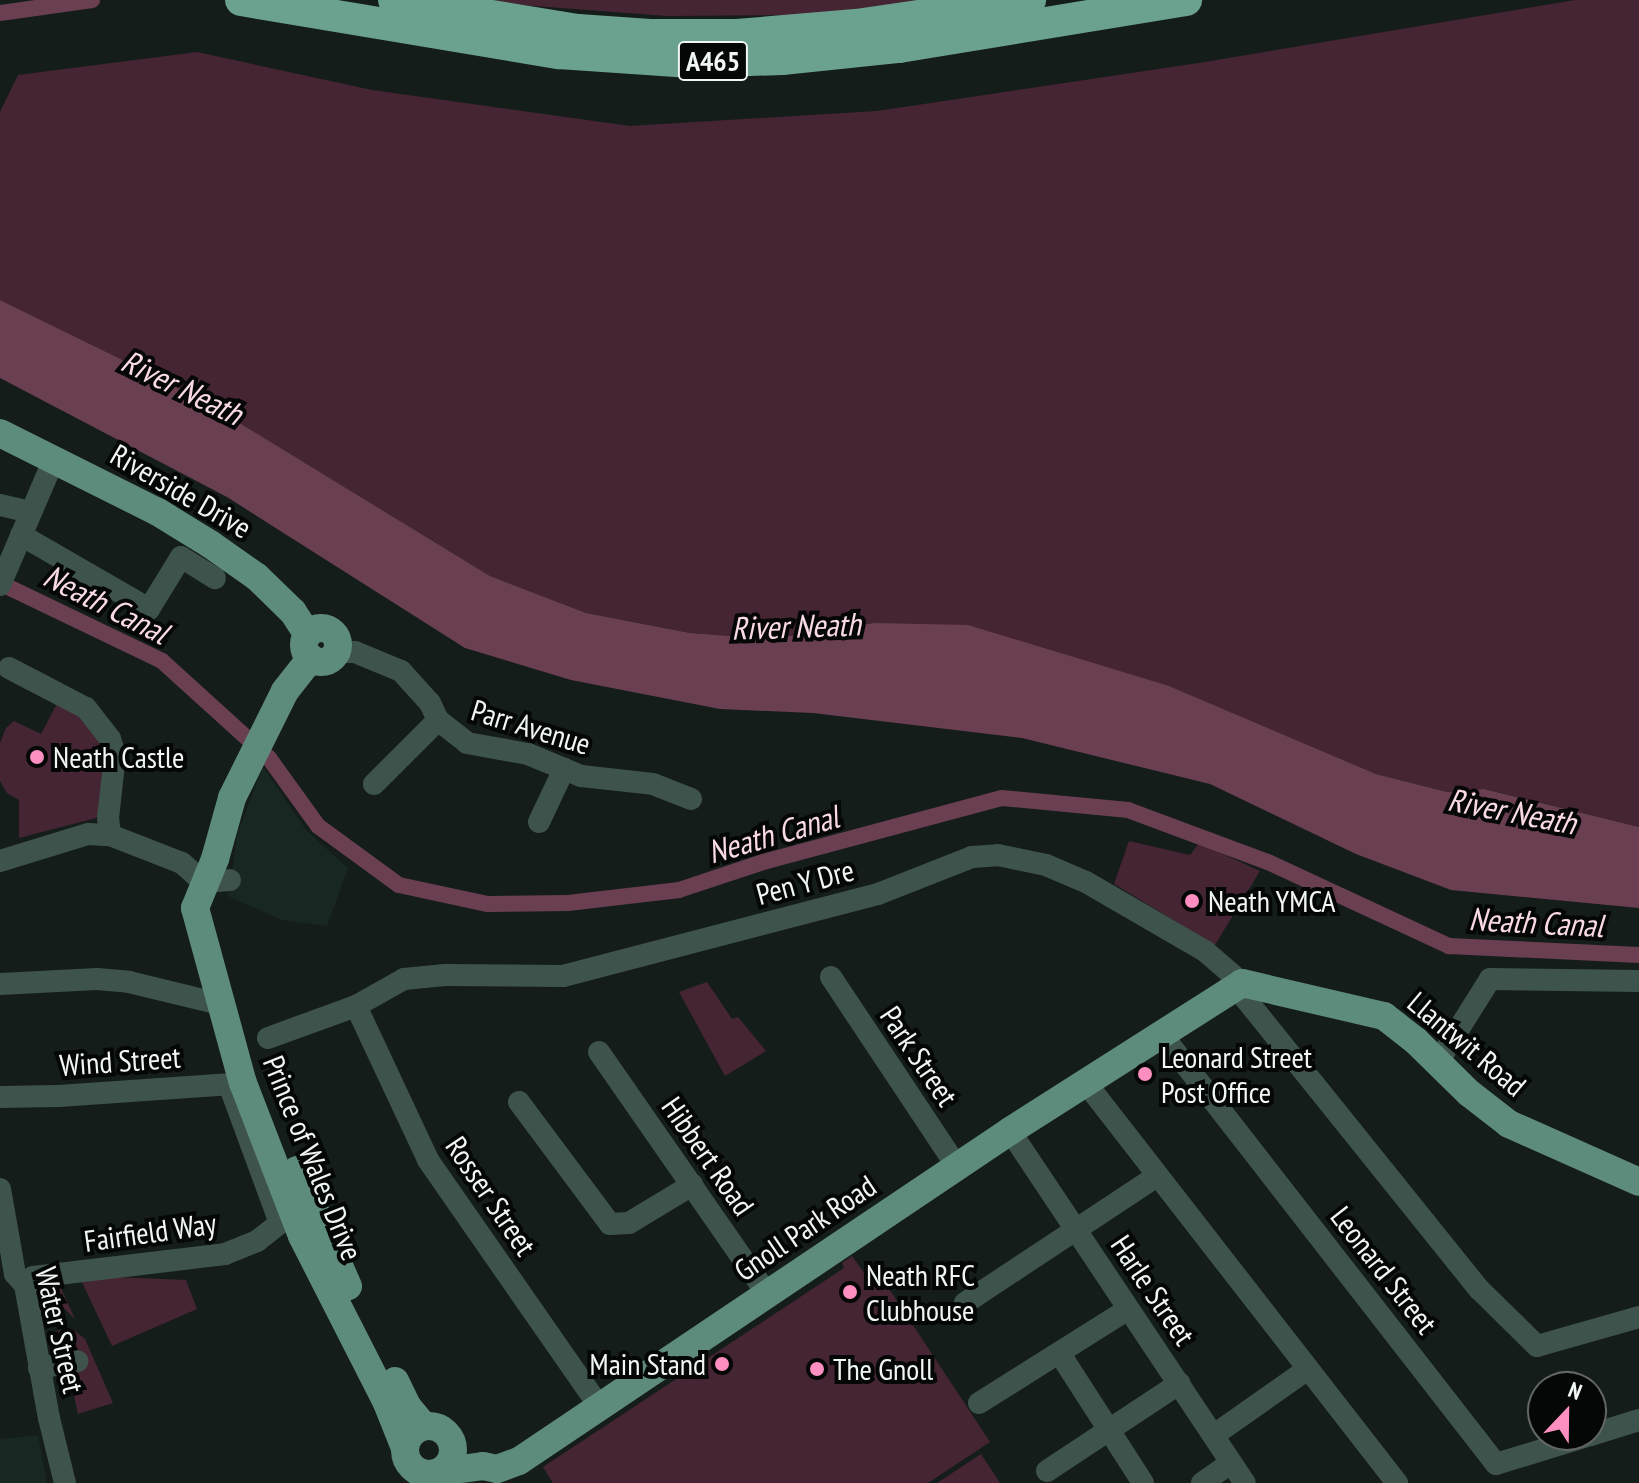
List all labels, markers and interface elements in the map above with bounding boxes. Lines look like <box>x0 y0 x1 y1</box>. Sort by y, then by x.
road number: A465 <box>677 37 749 85</box>
water label: River Neath <box>115 341 249 433</box>
street label: Riverside Drive <box>104 436 258 546</box>
water label: Neath Canal <box>37 556 175 652</box>
water label: River Neath <box>731 605 861 647</box>
street label: Parr Avenue <box>467 692 595 762</box>
place label: Neath Castle <box>53 739 184 775</box>
marker: Neath Castle <box>28 748 46 766</box>
water label: River Neath <box>1445 780 1579 842</box>
water label: Neath Canal <box>703 797 843 871</box>
street label: Pen Y Dre <box>752 852 858 912</box>
place label: Neath YMCA <box>1208 883 1336 919</box>
marker: Neath YMCA <box>1183 892 1201 910</box>
water label: Neath Canal <box>1468 899 1604 945</box>
street label: Llantwit Road <box>1401 984 1533 1104</box>
street label: Park Street <box>872 999 966 1113</box>
street label: Wind Street <box>58 1039 182 1083</box>
place label: Leonard Street Post Office <box>1161 1039 1312 1110</box>
street label: Prince of Wales Drive <box>256 1050 370 1266</box>
marker: Leonard Street Post Office <box>1136 1065 1154 1083</box>
street label: Hibbert Road <box>654 1090 762 1222</box>
street label: Rosser Street <box>438 1130 544 1262</box>
street label: Gnoll Park Road <box>727 1167 883 1289</box>
street label: Leonard Street <box>1323 1199 1445 1341</box>
street label: Fairfield Way <box>81 1205 219 1259</box>
street label: Harle Street <box>1103 1228 1203 1352</box>
place label: Neath RFC Clubhouse <box>866 1257 975 1328</box>
street label: Water Street <box>28 1263 92 1397</box>
marker: Neath RFC Clubhouse <box>841 1283 859 1301</box>
place label: Main Stand <box>590 1346 706 1382</box>
place label: The Gnoll <box>833 1351 933 1387</box>
marker: Main Stand <box>713 1355 731 1373</box>
marker: The Gnoll <box>808 1360 826 1378</box>
north arrow <box>1527 1371 1607 1451</box>
text: N <box>1564 1375 1586 1406</box>

